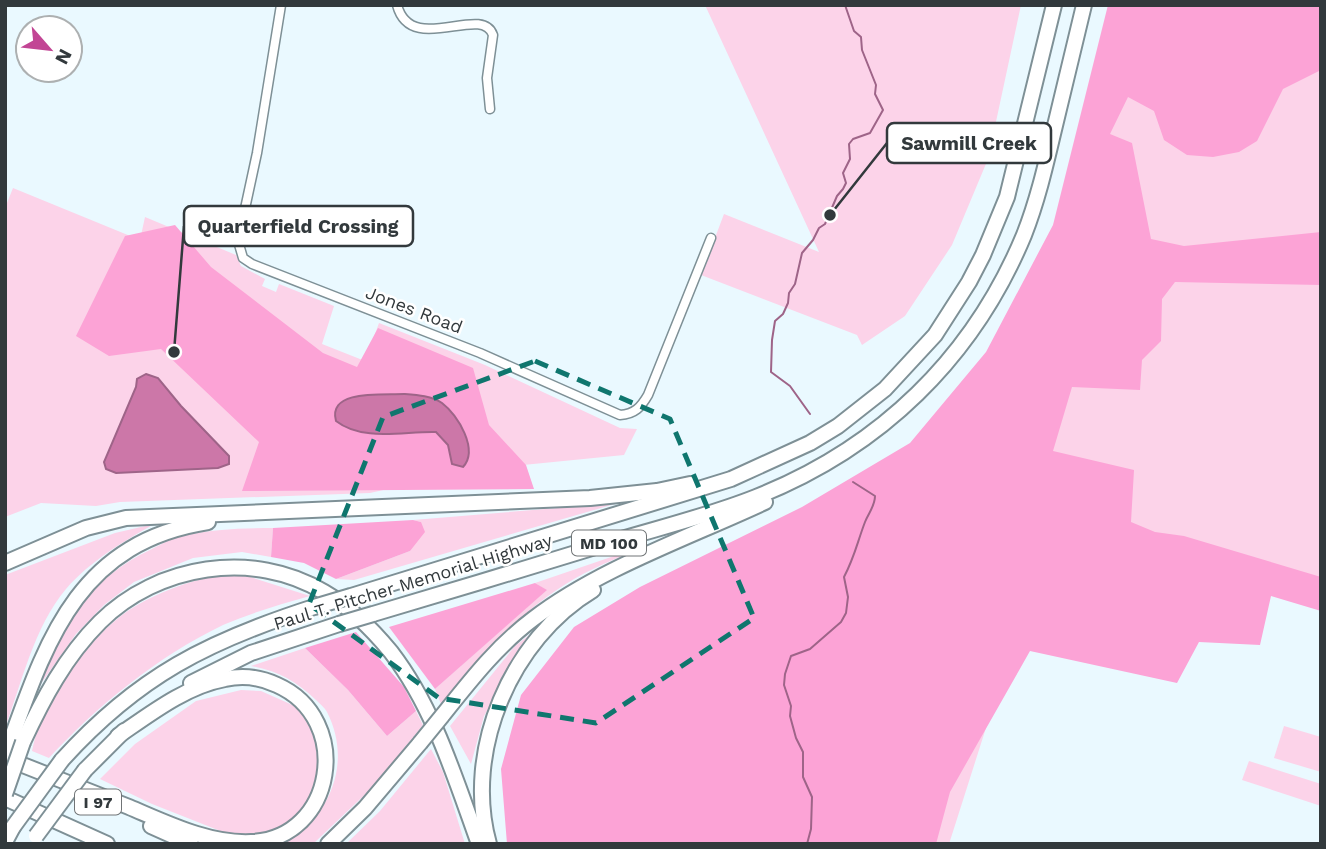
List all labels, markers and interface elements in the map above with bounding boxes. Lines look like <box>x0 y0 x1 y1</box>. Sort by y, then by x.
north arrow <box>14 14 84 84</box>
text: N <box>50 45 77 68</box>
callout: Sawmill Creek <box>887 123 1051 163</box>
text: Sawmill Creek <box>901 132 1037 155</box>
callout: Quarterfield Crossing <box>184 206 413 246</box>
text: Quarterfield Crossing <box>198 215 399 238</box>
street label: Jones Road <box>363 281 466 338</box>
street label: Paul T. Pitcher Memorial Highway <box>271 529 555 634</box>
road number: MD 100 <box>572 530 646 556</box>
road number: I 97 <box>75 790 121 814</box>

